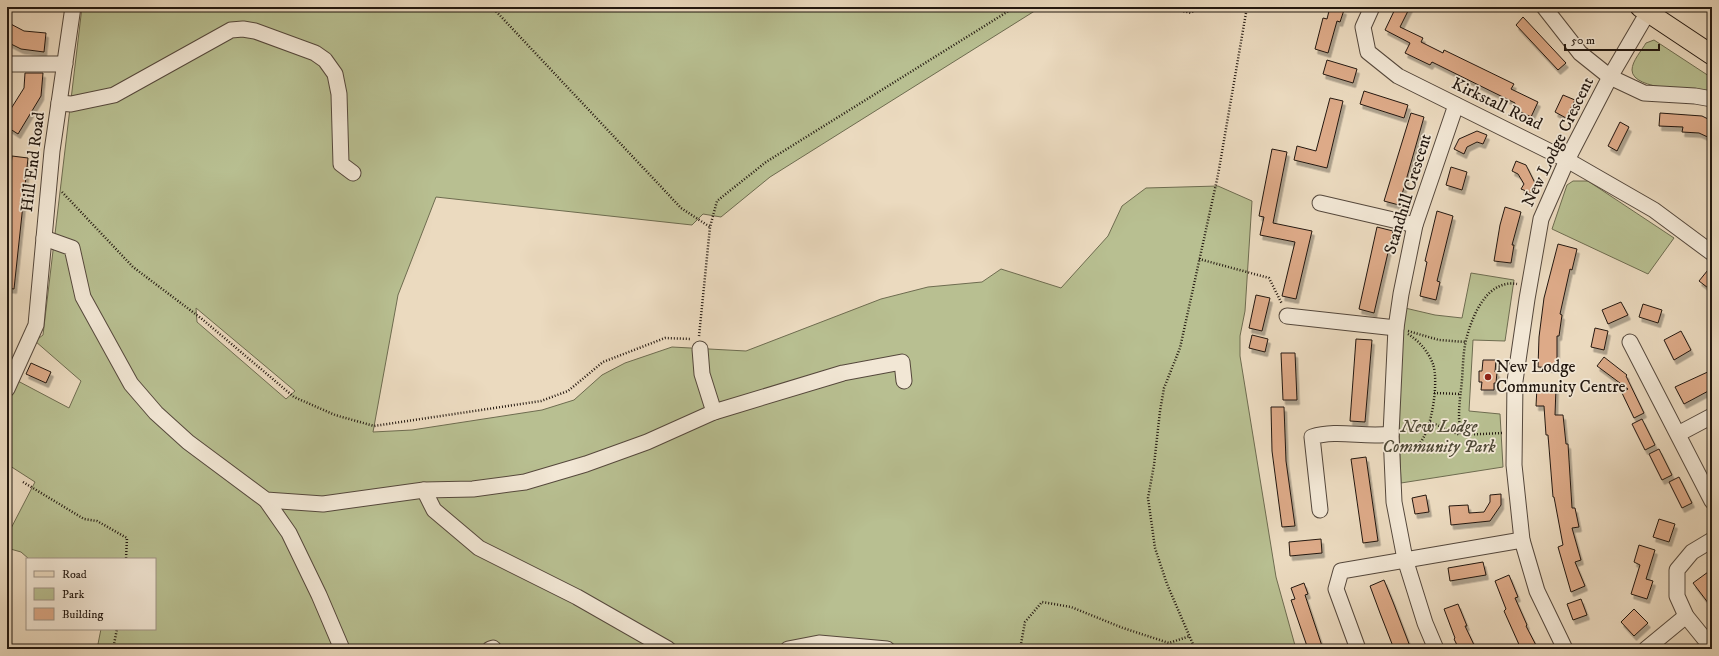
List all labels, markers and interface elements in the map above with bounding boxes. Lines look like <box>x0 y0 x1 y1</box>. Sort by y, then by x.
scale bar <box>1565 26 1659 52</box>
text: 50 m <box>1571 33 1595 48</box>
street label: Kirkstall Road <box>1448 73 1547 136</box>
street label: New Lodge Crescent <box>1517 73 1599 211</box>
street label: Hill End Road <box>16 110 50 213</box>
street label: Standhill Crescent <box>1379 131 1437 257</box>
place label: New Lodge Community Centre <box>1496 356 1626 398</box>
marker: New Lodge Community Centre <box>1483 372 1493 382</box>
park label: New Lodge Community Park <box>1382 416 1497 458</box>
legend <box>26 558 156 630</box>
text: Road <box>62 567 87 582</box>
text: Park <box>62 587 84 602</box>
text: Building <box>62 607 103 622</box>

